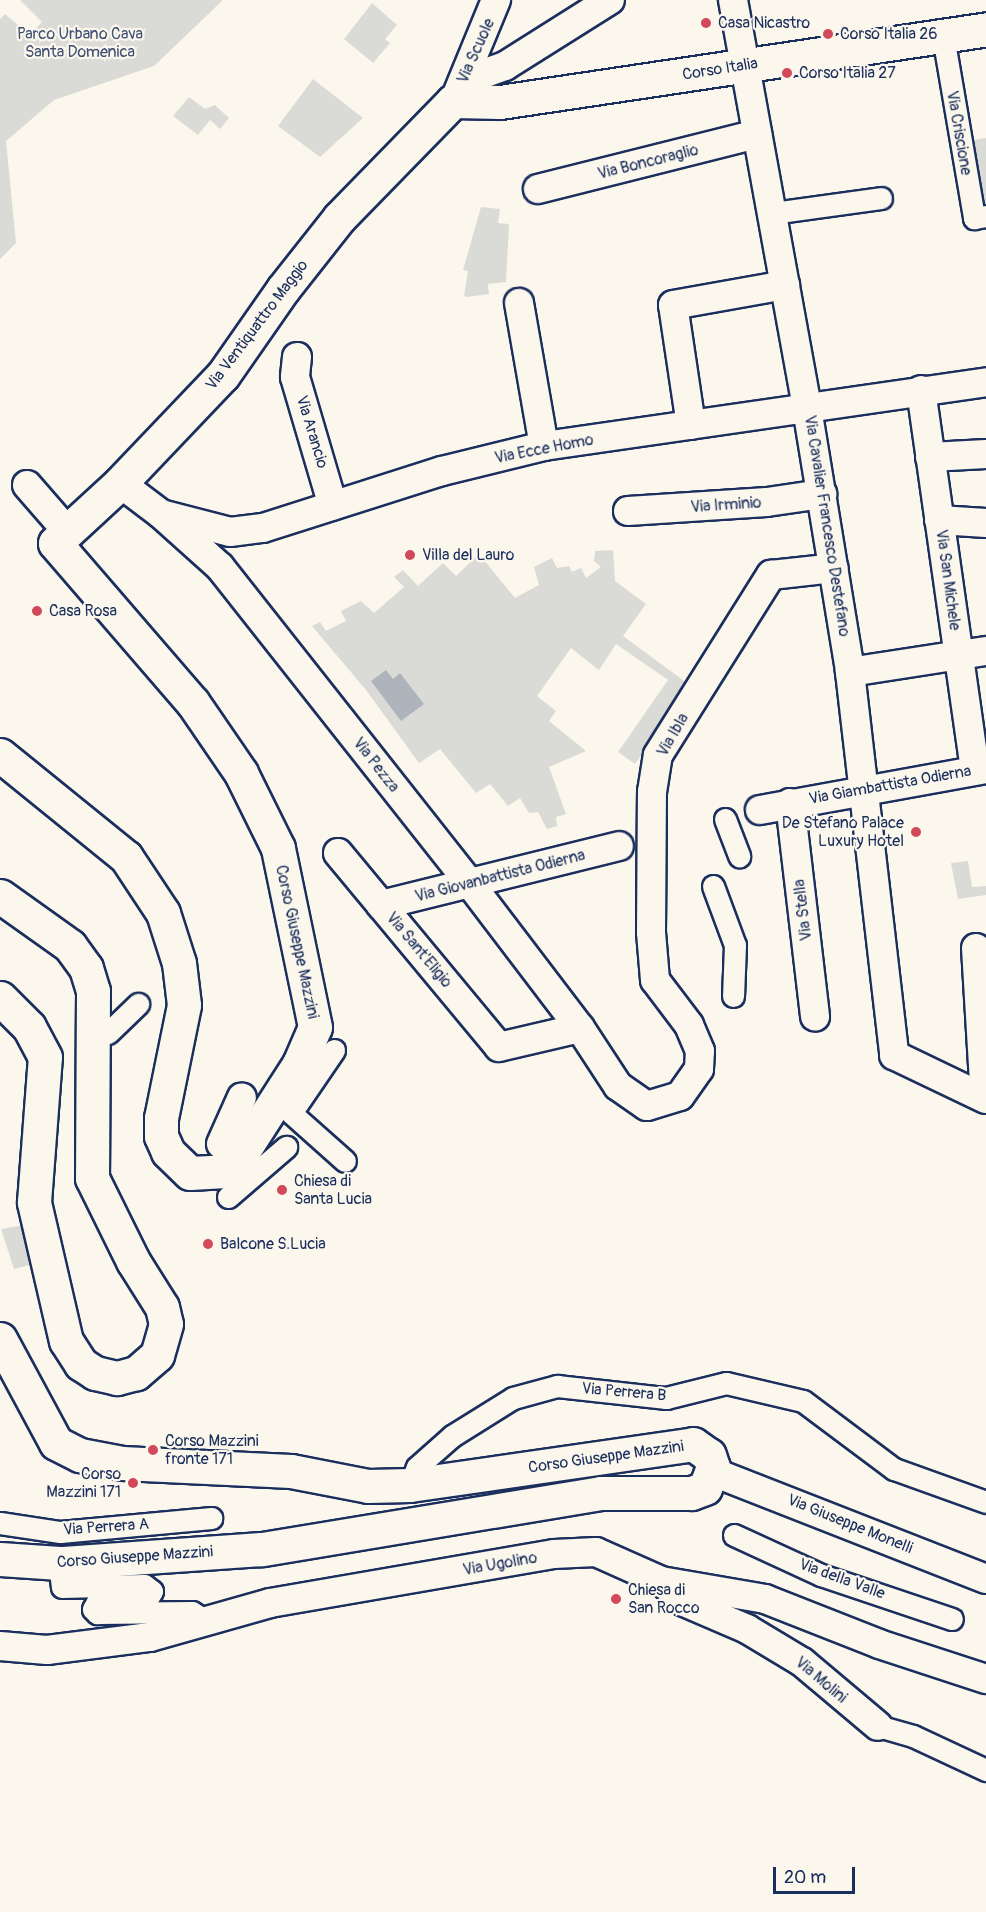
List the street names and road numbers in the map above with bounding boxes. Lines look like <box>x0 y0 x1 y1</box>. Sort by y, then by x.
street label: Via Scuole <box>453 16 499 86</box>
street label: Corso Italia <box>681 54 759 84</box>
street label: Via Criscione <box>942 89 976 177</box>
street label: Via Boncoraglio <box>596 140 700 184</box>
street label: Via Ventiquattro Maggio <box>202 256 312 394</box>
street label: Via Arancio <box>292 393 332 471</box>
street label: Via Cavalier Francesco Destefano <box>800 414 854 638</box>
street label: Via Ecce Homo <box>493 430 595 468</box>
street label: Via Irminio <box>690 493 762 517</box>
street label: Via San Michele <box>931 528 965 632</box>
street label: Via Ibla <box>653 710 693 760</box>
street label: Via Pezza <box>349 734 403 796</box>
street label: Via Giambattista Odierna <box>807 761 973 809</box>
street label: Via Giovanbattista Odierna <box>413 846 587 906</box>
street label: Corso Giuseppe Mazzini <box>271 863 323 1021</box>
street label: Via Stella <box>790 878 816 942</box>
street label: Via Sant'Eligio <box>382 908 456 992</box>
street label: Via Perrera B <box>581 1379 667 1405</box>
street label: Corso Giuseppe Mazzini <box>527 1437 685 1477</box>
street label: Via Giuseppe Monelli <box>784 1490 916 1558</box>
street label: Via Perrera A <box>62 1514 150 1540</box>
street label: Corso Giuseppe Mazzini <box>56 1542 214 1572</box>
street label: Via Ugolino <box>461 1548 539 1580</box>
street label: Via della Valle <box>796 1555 888 1603</box>
street label: Via Molini <box>791 1653 851 1707</box>

